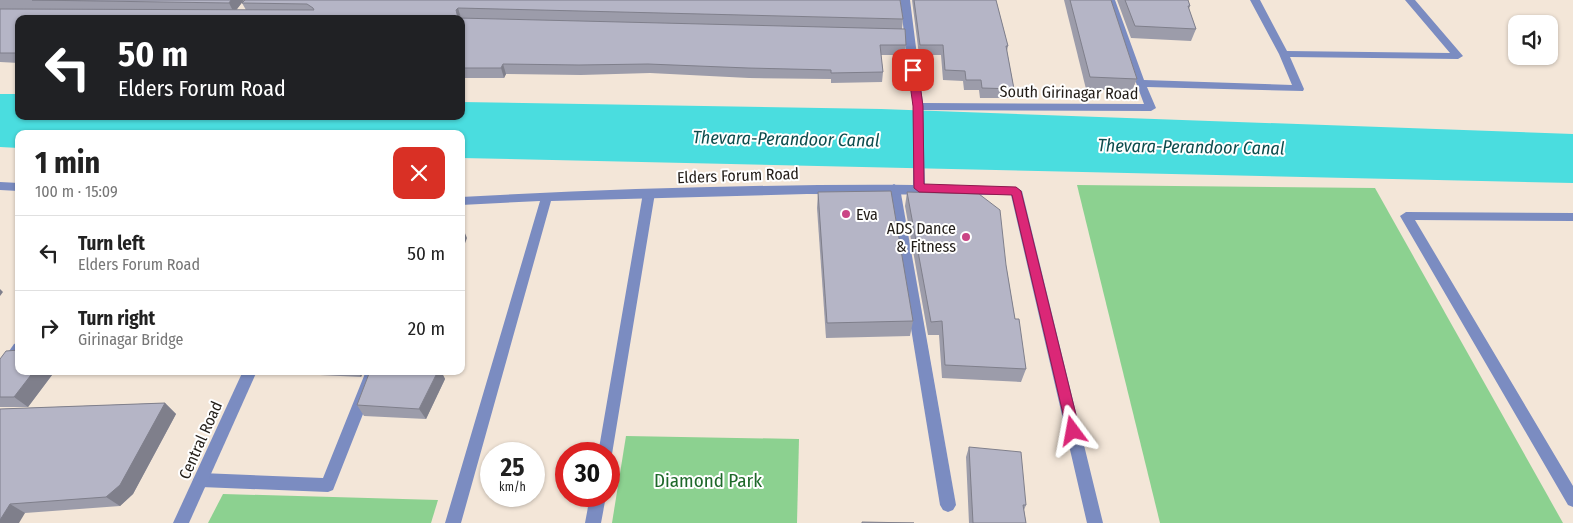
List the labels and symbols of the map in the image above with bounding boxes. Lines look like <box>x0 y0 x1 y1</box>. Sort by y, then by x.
pin <box>892 49 934 91</box>
street label: South Girinagar Road <box>1000 82 1138 103</box>
water label: Thevara-Perandoor Canal <box>692 126 880 152</box>
water label: Thevara-Perandoor Canal <box>1097 134 1285 160</box>
street label: Elders Forum Road <box>677 164 799 187</box>
place label: Eva <box>856 205 878 224</box>
marker: Eva <box>840 208 852 220</box>
place label: ADS Dance & Fitness <box>887 219 956 256</box>
marker: ADS Dance & Fitness <box>960 231 972 243</box>
street label: Central Road <box>175 398 226 482</box>
position arrow <box>1046 404 1098 456</box>
speed limit sign: 30 <box>555 442 620 507</box>
park label: Diamond Park <box>654 469 762 492</box>

